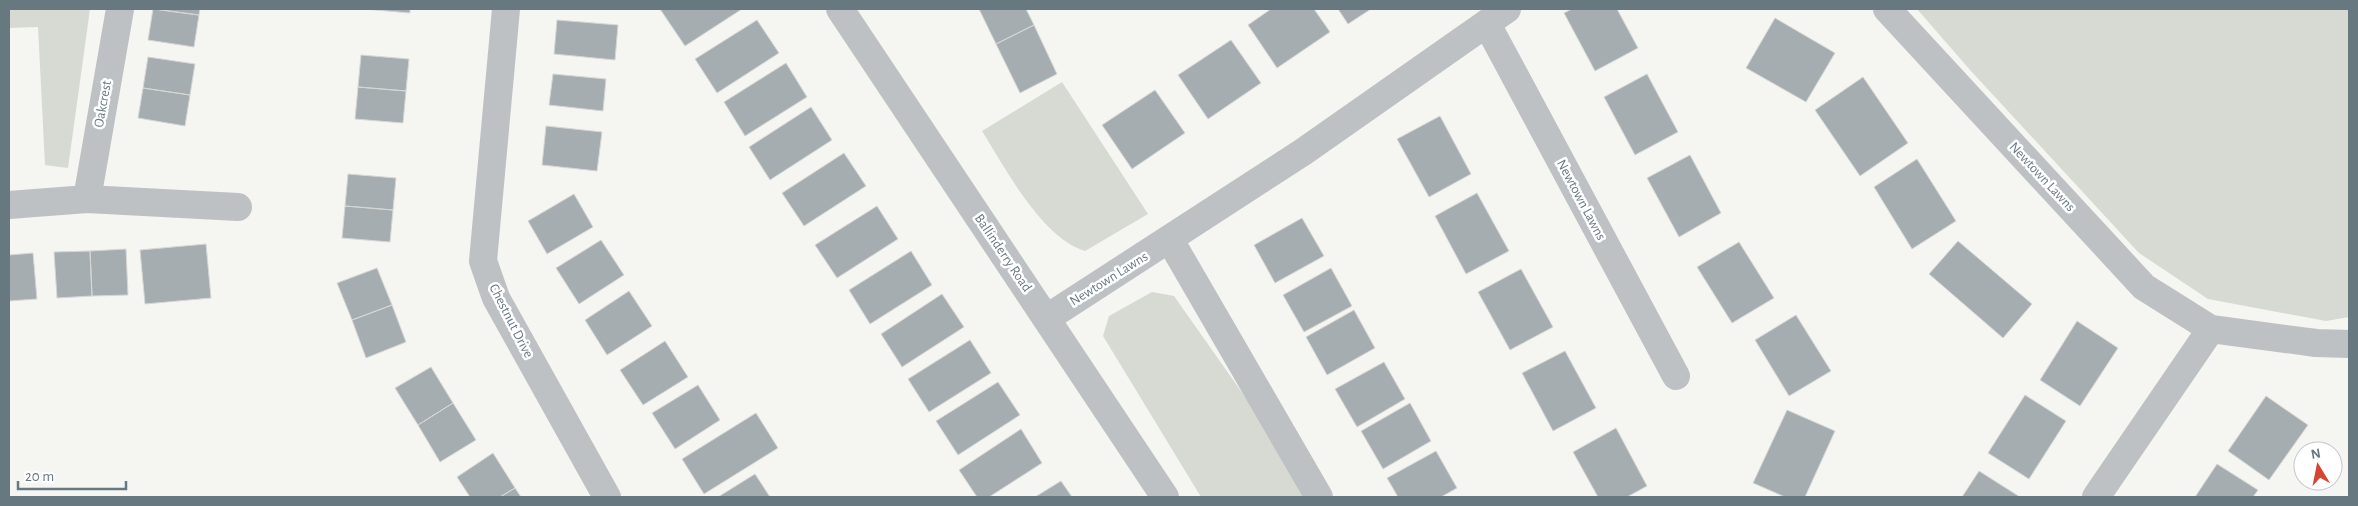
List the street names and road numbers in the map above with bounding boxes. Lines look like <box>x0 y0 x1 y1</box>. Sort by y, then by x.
street label: Oakcrest <box>92 79 114 129</box>
street label: Newtown Lawns <box>2007 140 2077 214</box>
street label: Newtown Lawns <box>1554 157 1608 243</box>
street label: Ballinderry Road <box>972 212 1034 294</box>
street label: Newtown Lawns <box>1068 249 1150 309</box>
street label: Chestnut Drive <box>486 282 536 360</box>

